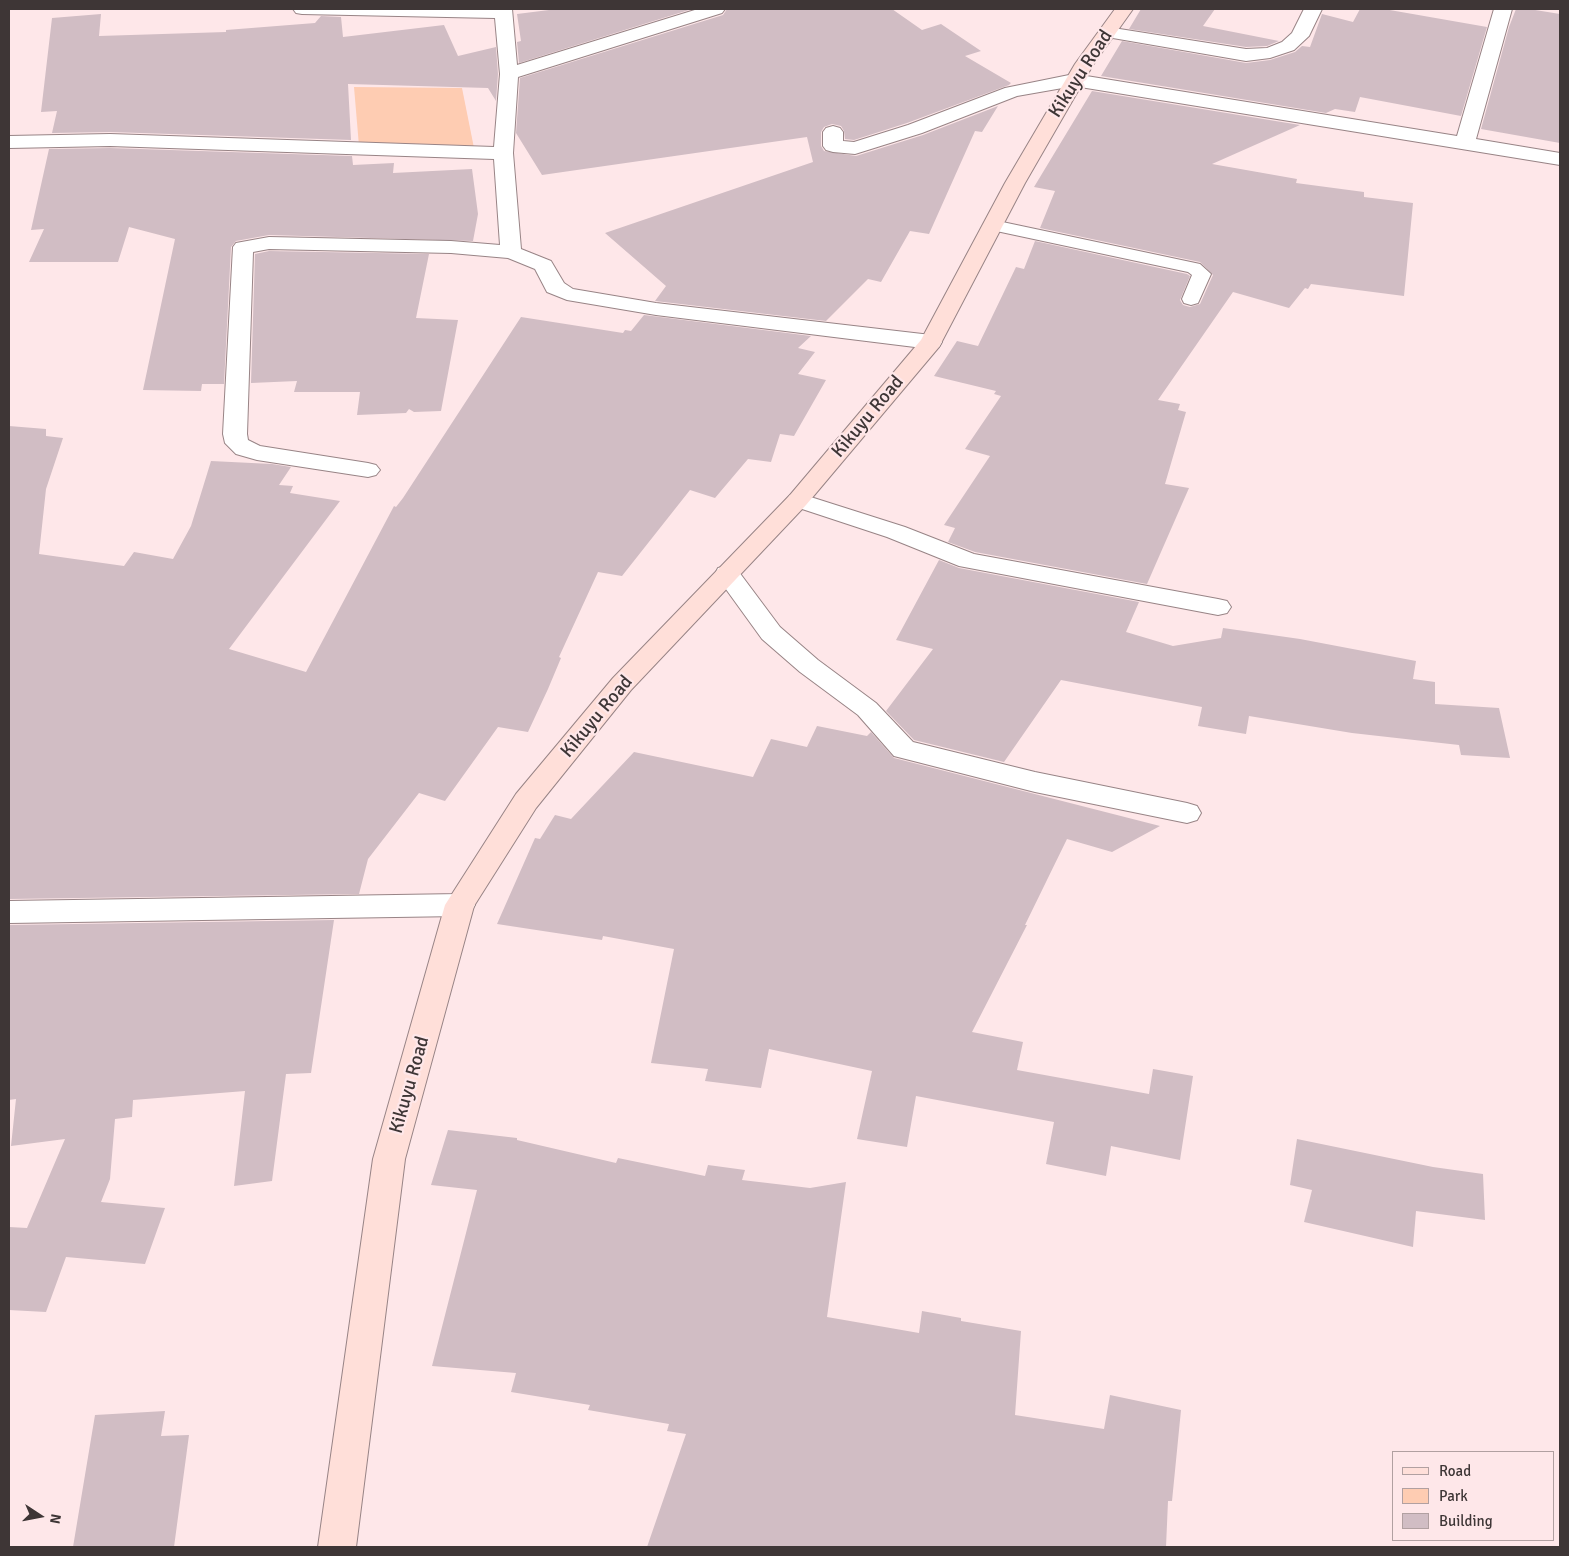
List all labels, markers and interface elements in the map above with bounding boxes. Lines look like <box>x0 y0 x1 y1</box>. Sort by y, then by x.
street label: Kikuyu Road <box>1044 26 1118 122</box>
street label: Kikuyu Road <box>827 371 909 463</box>
street label: Kikuyu Road <box>556 671 638 763</box>
street label: Kikuyu Road <box>385 1034 435 1136</box>
legend <box>1392 1451 1554 1541</box>
text: Road <box>1439 1462 1471 1480</box>
text: Park <box>1439 1487 1468 1505</box>
north arrow <box>15 1491 65 1541</box>
text: Building <box>1439 1512 1493 1530</box>
text: N <box>46 1513 64 1525</box>

